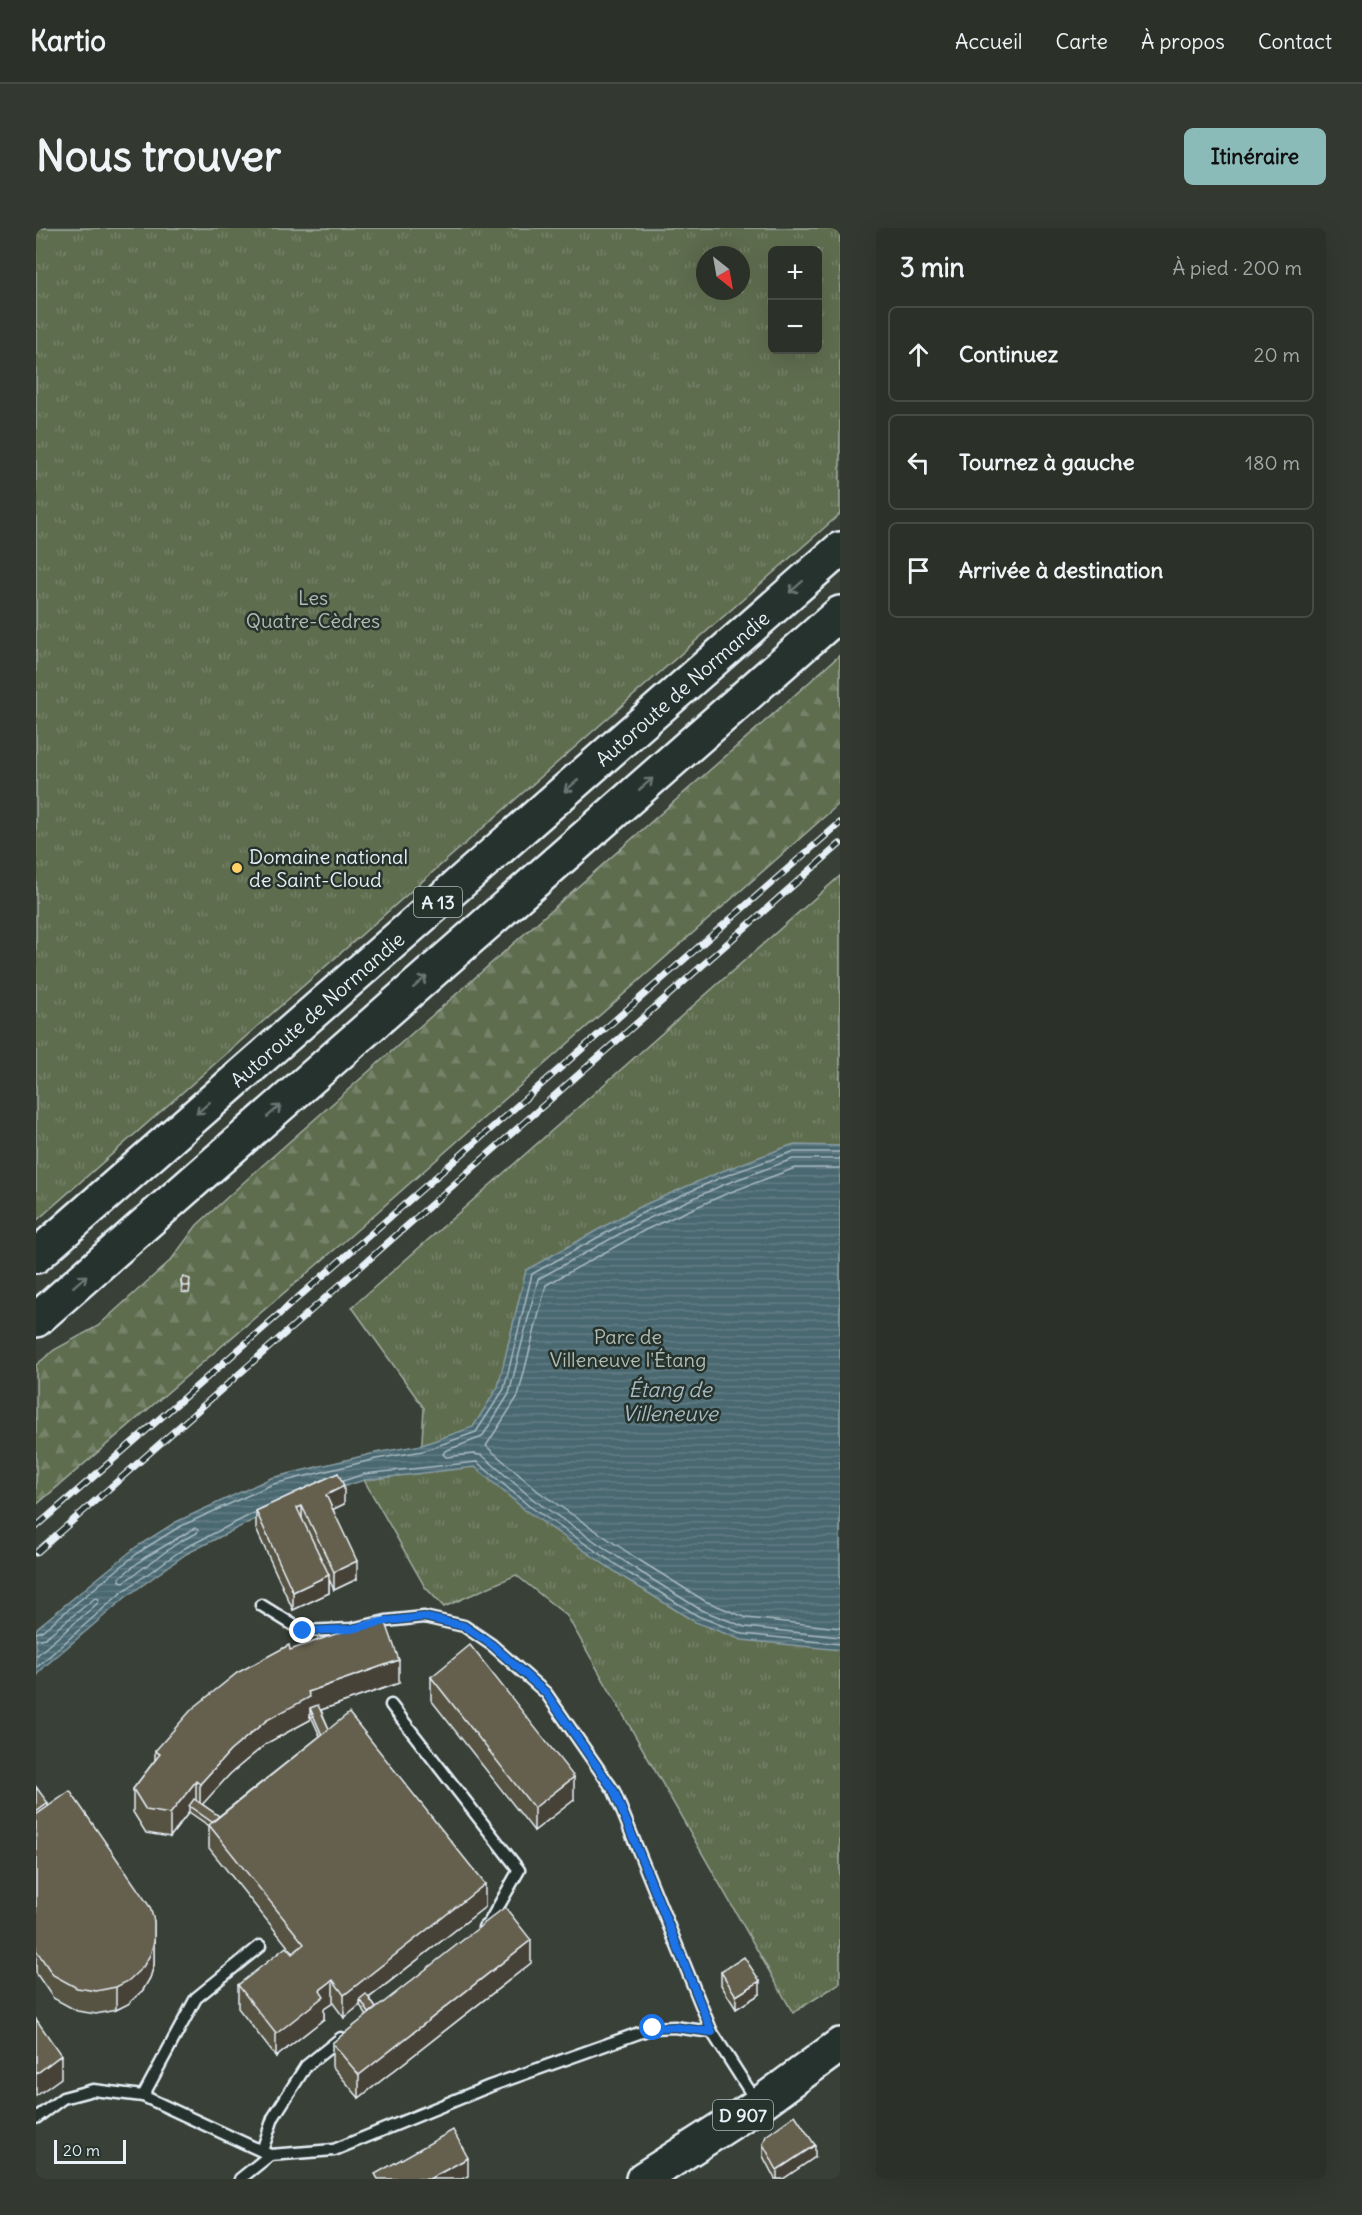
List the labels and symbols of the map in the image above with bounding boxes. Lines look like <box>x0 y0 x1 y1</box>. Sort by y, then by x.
north arrow <box>696 246 750 300</box>
one-way arrow <box>788 581 804 594</box>
park label: Les Quatre-Cèdres <box>246 585 380 633</box>
street label: Autoroute de Normandie <box>590 605 774 771</box>
one-way arrow <box>638 777 653 791</box>
one-way arrow <box>563 779 579 792</box>
place label: Domaine national de Saint-Cloud <box>249 844 408 892</box>
marker: Domaine national de Saint-Cloud <box>230 861 244 875</box>
road number: A 13 <box>414 887 462 917</box>
street label: Autoroute de Normandie <box>225 926 409 1092</box>
one-way arrow <box>412 975 427 989</box>
one-way arrow <box>196 1101 211 1115</box>
one-way arrow <box>266 1104 281 1118</box>
one-way arrow <box>72 1274 87 1288</box>
park label: Parc de Villeneuve l'Étang <box>550 1324 706 1372</box>
water label: Étang de Villeneuve <box>622 1376 720 1427</box>
route end <box>289 1617 315 1643</box>
route start <box>639 2014 665 2040</box>
road number: D 907 <box>713 2100 773 2130</box>
scale bar <box>54 2137 126 2164</box>

